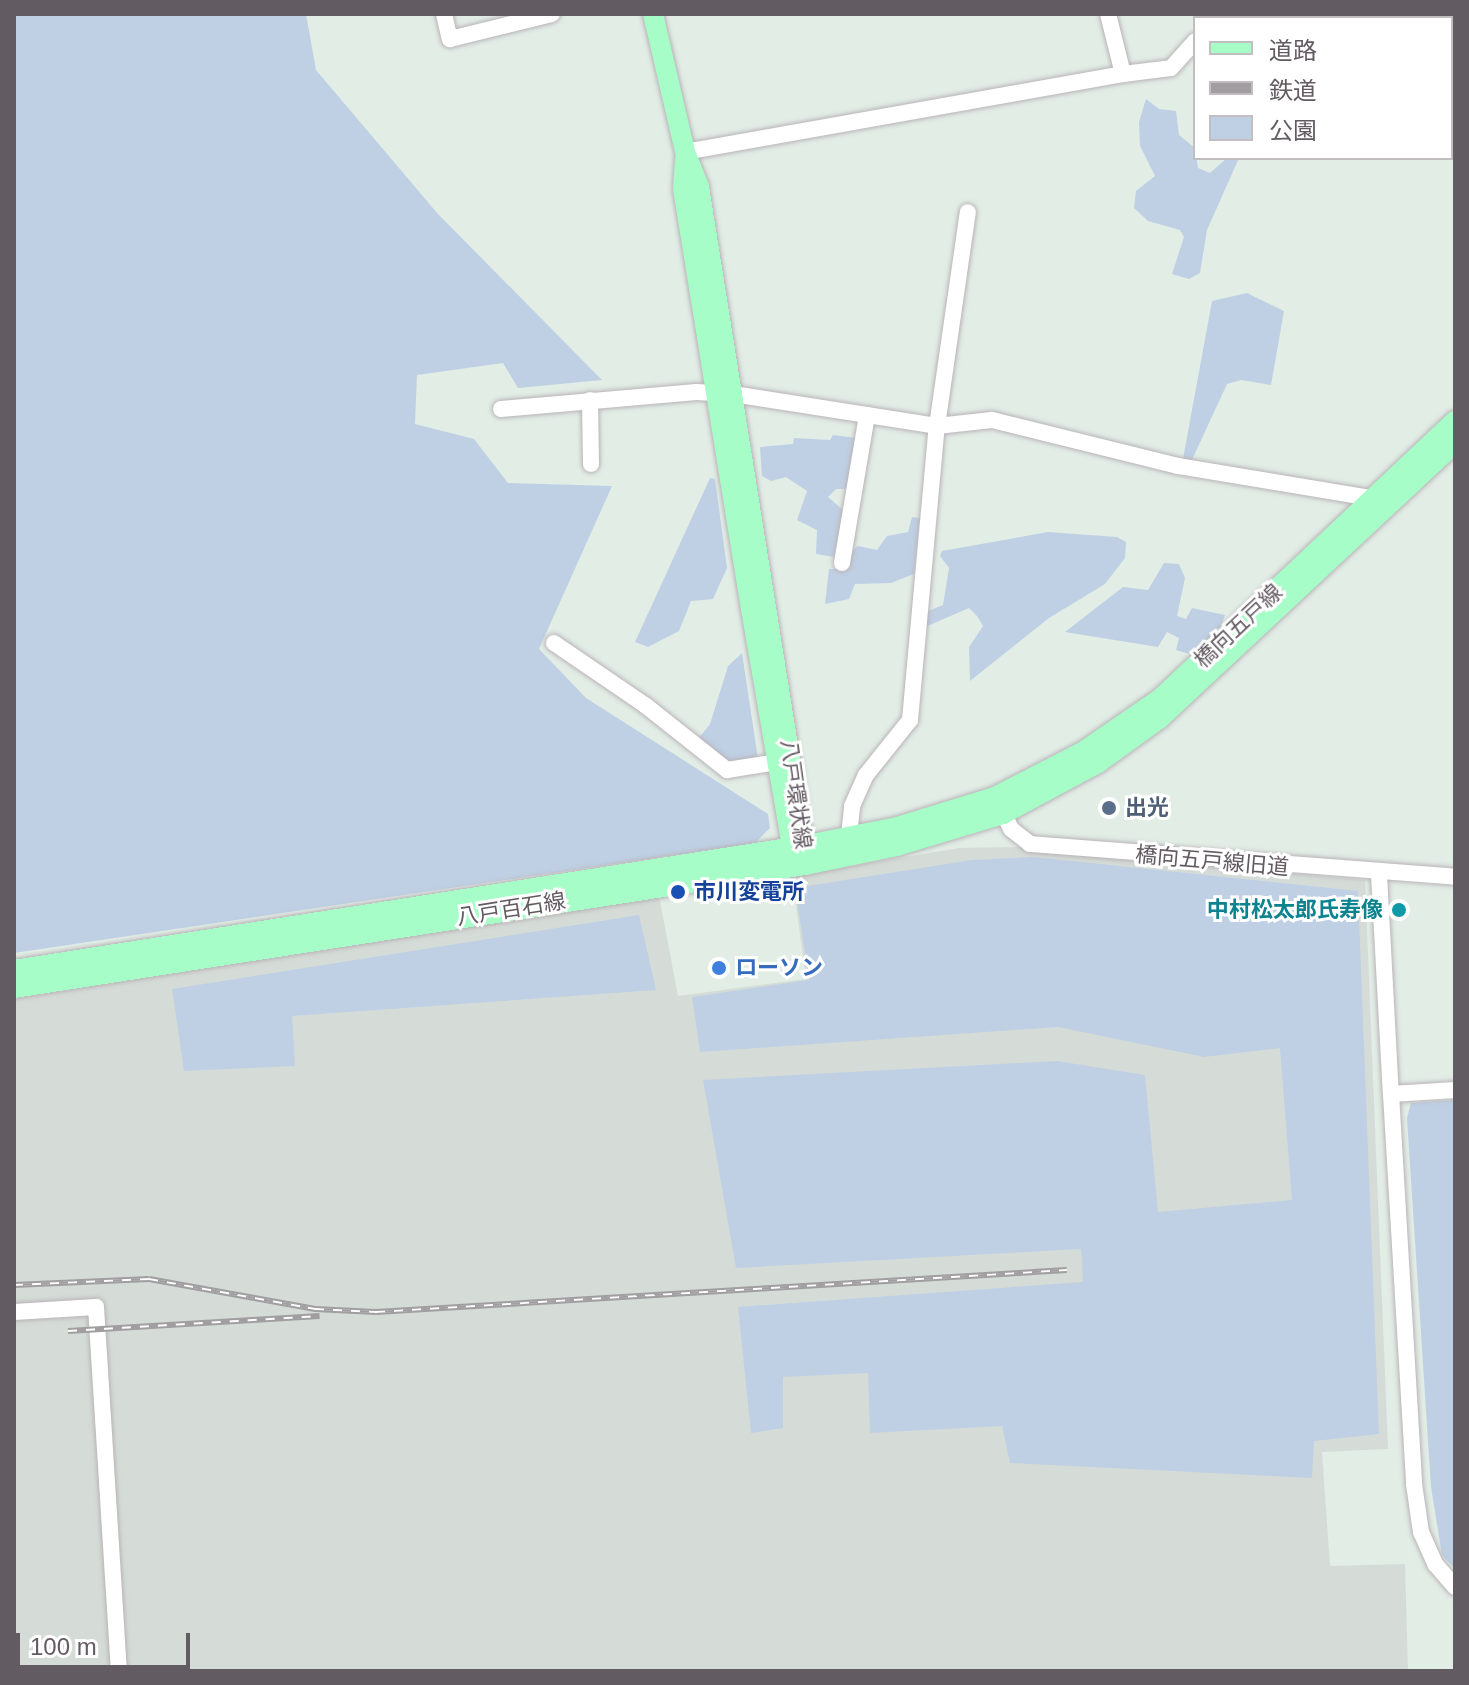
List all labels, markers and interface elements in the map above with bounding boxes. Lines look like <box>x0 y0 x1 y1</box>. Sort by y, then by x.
legend <box>1193 16 1453 160</box>
text: 道路 <box>1269 37 1317 64</box>
text: 鉄道 <box>1269 77 1317 104</box>
text: 公園 <box>1269 117 1317 144</box>
street label: 橋向五戸線 <box>1189 579 1287 673</box>
street label: 八戸環状線 <box>775 738 817 850</box>
place label: 出光 <box>1125 795 1169 821</box>
marker: 出光 <box>1100 799 1118 817</box>
street label: 橋向五戸線旧道 <box>1134 841 1290 881</box>
place label: 市川変電所 <box>694 879 804 905</box>
marker: 市川変電所 <box>669 883 687 901</box>
street label: 八戸百石線 <box>455 887 567 931</box>
place label: 中村松太郎氏寿像 <box>1207 897 1383 923</box>
marker: 中村松太郎氏寿像 <box>1390 901 1408 919</box>
place label: ローソン <box>735 955 823 981</box>
marker: ローソン <box>710 959 728 977</box>
scale bar <box>20 1617 194 1667</box>
text: 100 m <box>30 1633 97 1660</box>

